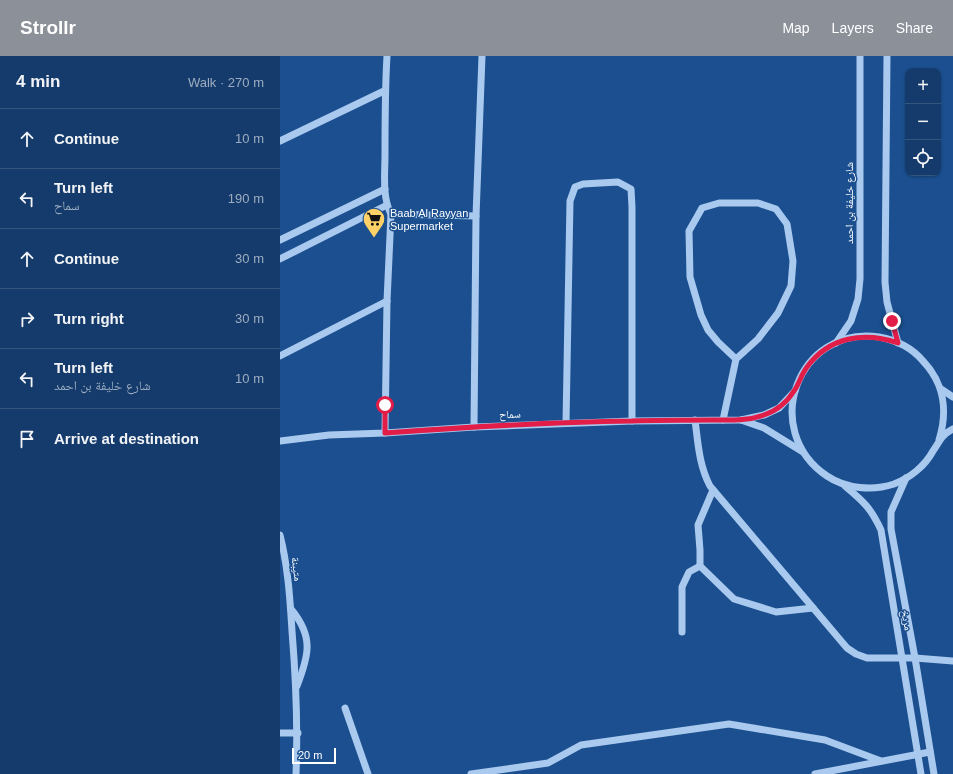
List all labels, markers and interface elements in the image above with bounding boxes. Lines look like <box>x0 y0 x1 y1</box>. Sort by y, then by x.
text: Strollr <box>20 17 76 38</box>
text: Map <box>782 20 810 36</box>
text: Layers <box>832 20 874 36</box>
text: Share <box>896 20 933 36</box>
map controls <box>905 68 941 176</box>
button: + <box>905 68 941 104</box>
text: 4 min <box>16 72 60 91</box>
text: Walk · 270 m <box>188 75 264 90</box>
button: − <box>905 104 941 140</box>
icon: ahead <box>16 128 38 150</box>
text: Continue <box>54 130 119 147</box>
text: 10 m <box>235 131 264 146</box>
button: locate <box>905 140 941 176</box>
street label: شارع خليفة بن احمد <box>843 162 856 244</box>
text: Turn left <box>54 179 113 196</box>
icon: left <box>16 188 38 210</box>
text: 190 m <box>228 191 264 206</box>
text: سماح <box>54 198 79 213</box>
supermarket icon: Baab Al Rayyan Supermarket <box>361 206 387 239</box>
place label: Baab Al Rayyan Supermarket <box>390 207 468 232</box>
icon: ahead <box>16 248 38 270</box>
text: Continue <box>54 250 119 267</box>
text: 30 m <box>235 251 264 266</box>
icon: right <box>16 308 38 330</box>
text: Turn right <box>54 310 124 327</box>
text: 30 m <box>235 311 264 326</box>
route end <box>883 312 901 330</box>
text: Turn left <box>54 359 113 376</box>
icon: left <box>16 368 38 390</box>
text: 10 m <box>235 371 264 386</box>
text: شارع خليفة بن احمد <box>54 378 151 393</box>
route start <box>376 396 394 414</box>
street label: سماح <box>499 408 521 421</box>
icon: arrive <box>16 428 38 450</box>
text: Arrive at destination <box>54 430 199 447</box>
street label: متيبنة <box>289 556 304 582</box>
street label: مريخ <box>898 609 915 631</box>
scale bar <box>292 746 336 765</box>
text: 20 m <box>298 749 322 761</box>

